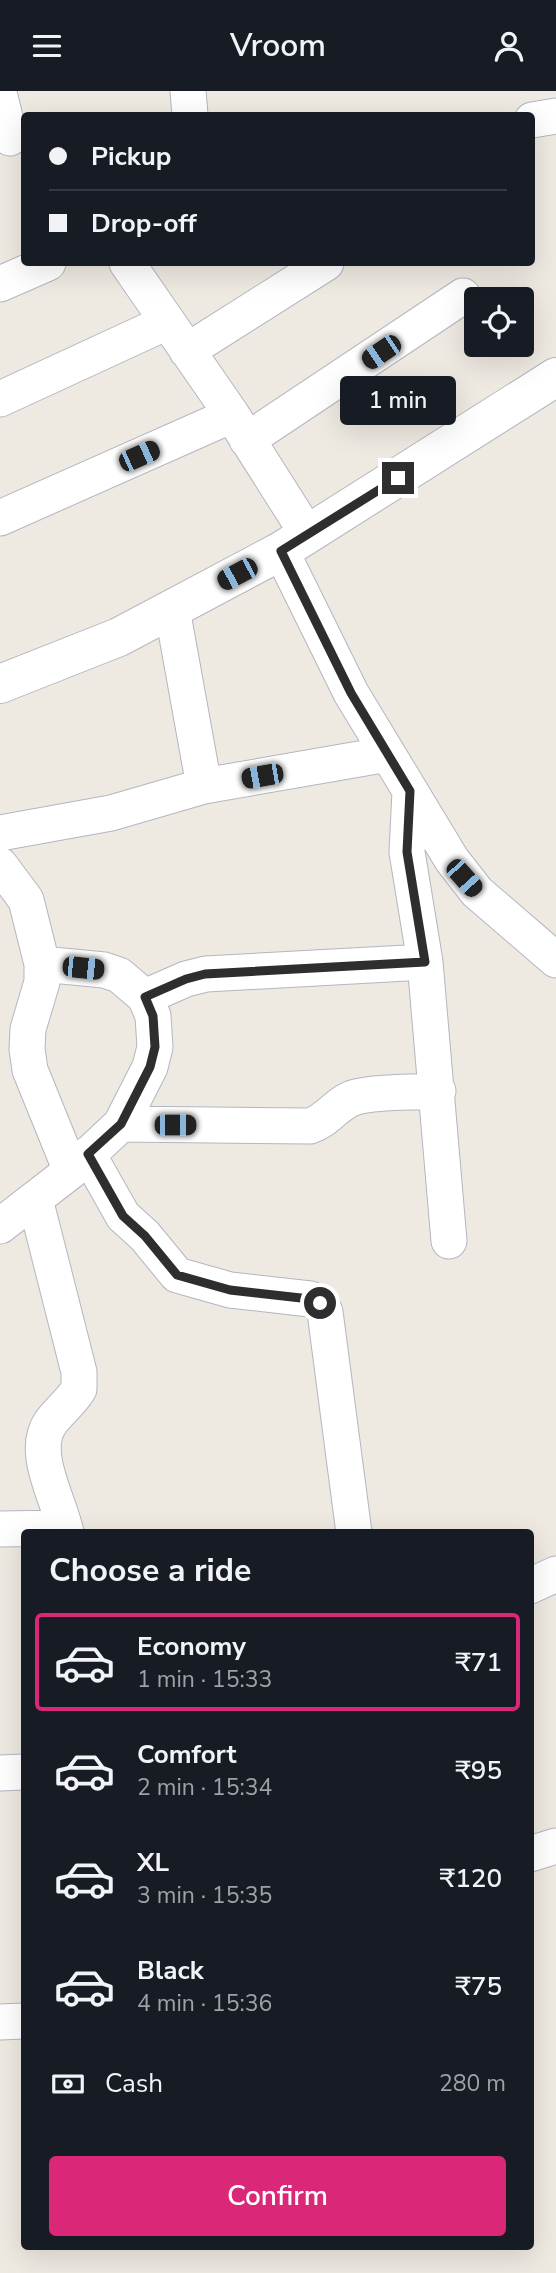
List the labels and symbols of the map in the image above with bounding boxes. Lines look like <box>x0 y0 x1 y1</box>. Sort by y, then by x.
car <box>358 332 405 372</box>
callout: 1 min <box>340 377 456 425</box>
car <box>116 438 163 474</box>
route end <box>382 462 414 494</box>
car <box>214 555 261 593</box>
car <box>240 762 285 790</box>
car <box>443 855 486 901</box>
car <box>62 955 105 981</box>
car <box>155 1115 197 1136</box>
route start <box>304 1287 336 1319</box>

